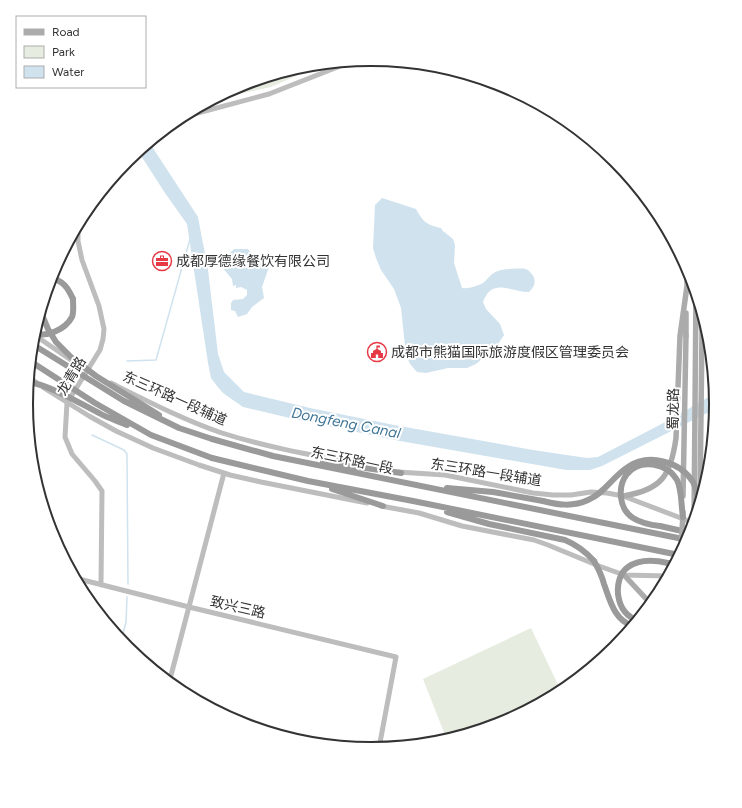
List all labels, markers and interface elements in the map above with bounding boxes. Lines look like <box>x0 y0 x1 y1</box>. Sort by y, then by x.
legend <box>16 16 146 88</box>
text: Road <box>52 25 80 39</box>
text: Park <box>52 45 75 59</box>
text: Water <box>52 65 84 79</box>
office icon: 成都厚德缘餐饮有限公司 <box>151 250 173 272</box>
place label: 成都厚德缘餐饮有限公司 <box>176 253 330 270</box>
public building icon: 成都市熊猫国际旅游度假区管理委员会 <box>366 341 388 363</box>
place label: 成都市熊猫国际旅游度假区管理委员会 <box>391 344 629 361</box>
street label: 龙青路 <box>53 354 90 399</box>
street label: 东三环路一段辅道 <box>120 368 229 429</box>
street label: 蜀龙路 <box>665 388 682 430</box>
water label: Dongfeng Canal <box>290 404 403 443</box>
street label: 东三环路一段 <box>309 443 395 478</box>
street label: 东三环路一段辅道 <box>429 455 543 490</box>
street label: 致兴三路 <box>209 593 267 622</box>

